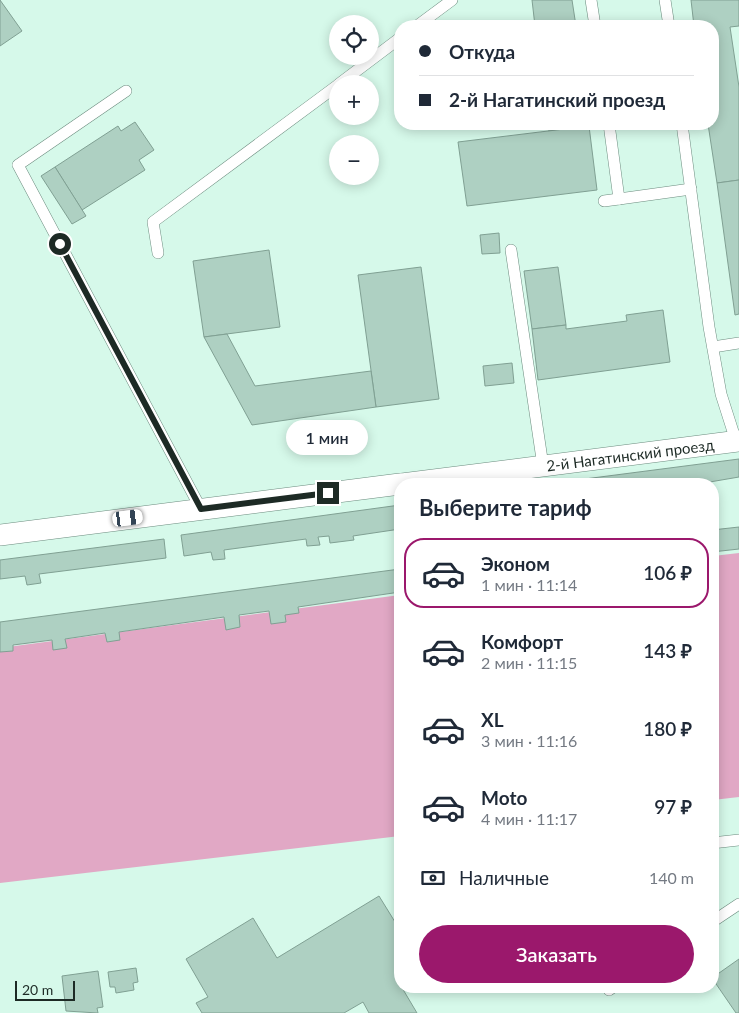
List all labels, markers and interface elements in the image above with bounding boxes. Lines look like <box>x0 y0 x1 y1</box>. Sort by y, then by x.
map controls <box>329 15 379 185</box>
button: locate <box>329 15 379 65</box>
text: Откуда <box>449 40 515 63</box>
button: + <box>329 75 379 125</box>
text: 2-й Нагатинский проезд <box>449 88 665 111</box>
button: − <box>329 135 379 185</box>
route start <box>49 233 71 255</box>
callout: 1 мин <box>287 420 369 456</box>
text: 1 мин <box>306 428 348 447</box>
street label: 2-й Нагатинский проезд <box>545 435 715 475</box>
route end <box>317 482 339 504</box>
text: Выберите тариф <box>419 494 592 521</box>
car <box>112 509 143 527</box>
icon: car <box>421 551 466 596</box>
text: Эконом <box>481 552 550 575</box>
text: 106 ₽ <box>643 561 692 584</box>
text: 1 мин · 11:14 <box>481 575 577 594</box>
icon: car <box>421 629 466 674</box>
text: Комфорт <box>481 630 563 653</box>
text: 143 ₽ <box>643 639 692 662</box>
text: 2 мин · 11:15 <box>481 653 577 672</box>
icon: car <box>421 707 466 752</box>
text: XL <box>481 708 504 731</box>
text: 180 ₽ <box>643 717 692 740</box>
text: 3 мин · 11:16 <box>481 731 577 750</box>
icon: car <box>421 785 466 830</box>
text: Moto <box>481 786 527 809</box>
text: 97 ₽ <box>654 795 692 818</box>
text: 4 мин · 11:17 <box>481 809 577 828</box>
icon: cash <box>419 864 447 892</box>
text: Наличные <box>459 866 549 889</box>
text: 140 m <box>649 868 694 887</box>
button: Заказать <box>419 925 694 983</box>
scale bar <box>15 978 75 1001</box>
text: 20 m <box>22 981 53 998</box>

